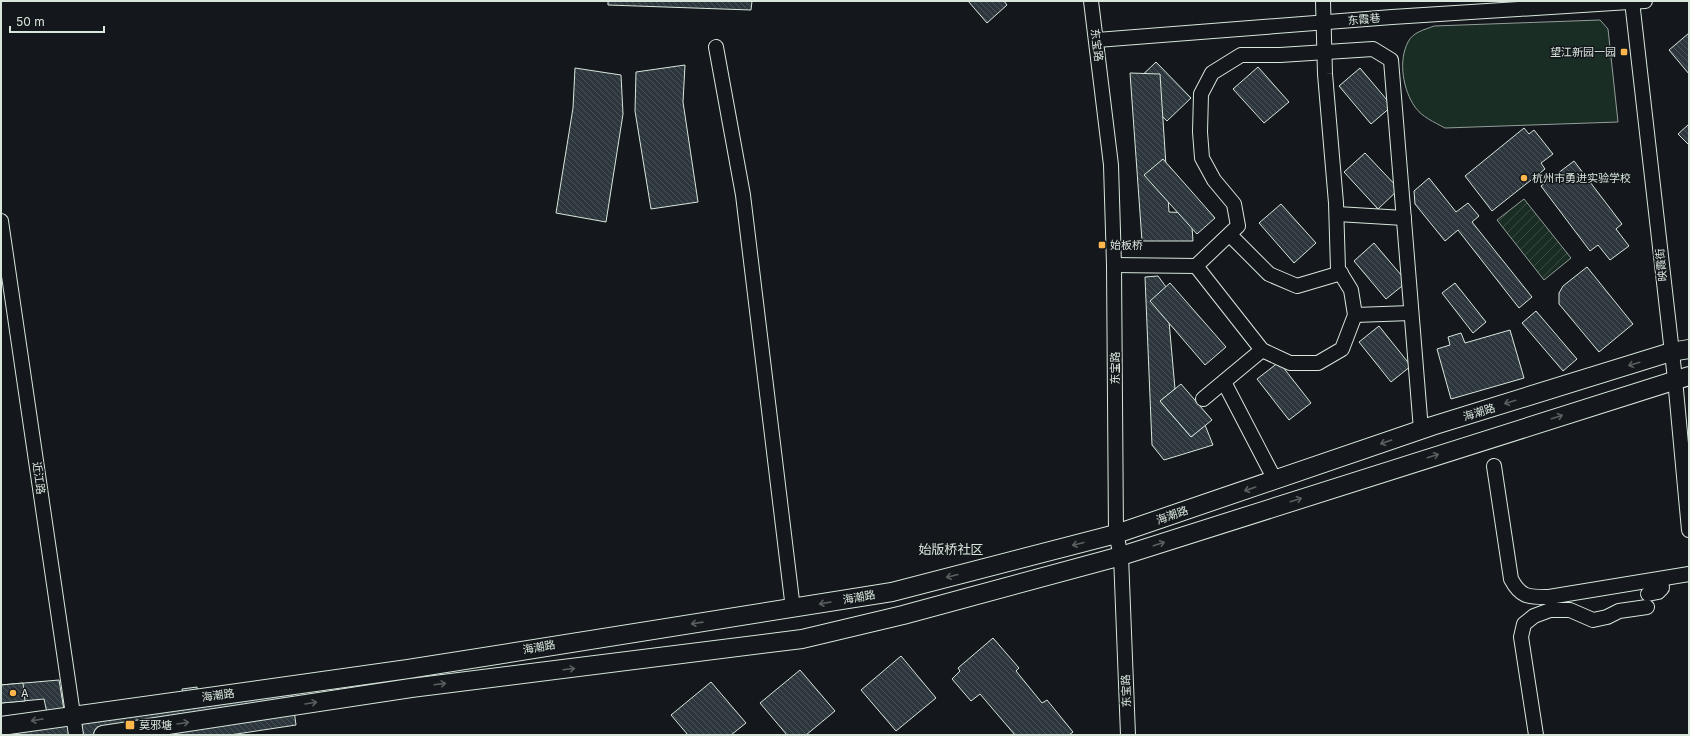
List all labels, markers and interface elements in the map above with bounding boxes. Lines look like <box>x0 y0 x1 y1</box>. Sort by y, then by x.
scale bar <box>10 8 104 34</box>
street label: 东霞巷 <box>1347 11 1381 27</box>
text: 50 m <box>16 14 45 29</box>
street label: 东宝路 <box>1088 28 1106 62</box>
place label: 望江新园一园 <box>1550 45 1616 59</box>
marker: 望江新园一园 <box>1619 47 1629 57</box>
place label: 杭州市勇进实验学校 <box>1532 171 1631 185</box>
marker: 杭州市勇进实验学校 <box>1519 173 1529 183</box>
place label: 始板桥 <box>1110 238 1143 252</box>
marker: 始板桥 <box>1097 240 1107 250</box>
street label: 映霞街 <box>1652 248 1670 282</box>
street label: 东宝路 <box>1108 352 1122 385</box>
one-way arrow <box>1627 361 1640 368</box>
one-way arrow <box>1503 399 1516 406</box>
street label: 海潮路 <box>1461 400 1497 424</box>
one-way arrow <box>1550 413 1563 420</box>
one-way arrow <box>1379 439 1392 446</box>
one-way arrow <box>1427 452 1439 460</box>
street label: 近江路 <box>30 461 48 495</box>
one-way arrow <box>1244 485 1256 493</box>
one-way arrow <box>1289 496 1302 503</box>
street label: 海潮路 <box>1154 503 1190 527</box>
one-way arrow <box>1152 540 1165 547</box>
district label: 始版桥社区 <box>918 541 984 557</box>
one-way arrow <box>1072 541 1085 548</box>
one-way arrow <box>946 573 959 581</box>
street label: 海潮路 <box>842 587 876 607</box>
one-way arrow <box>819 599 832 607</box>
one-way arrow <box>691 619 704 627</box>
street label: 海潮路 <box>522 637 556 657</box>
one-way arrow <box>562 665 575 672</box>
street label: 东宝路 <box>1118 674 1134 708</box>
one-way arrow <box>433 680 446 688</box>
place label: A <box>21 686 29 700</box>
street label: 海潮路 <box>201 686 235 704</box>
marker: A <box>8 688 18 698</box>
one-way arrow <box>305 699 318 707</box>
one-way arrow <box>31 716 44 724</box>
place label: 莫邪塘 <box>139 718 172 732</box>
marker: 莫邪塘 <box>124 719 136 731</box>
one-way arrow <box>176 719 189 727</box>

